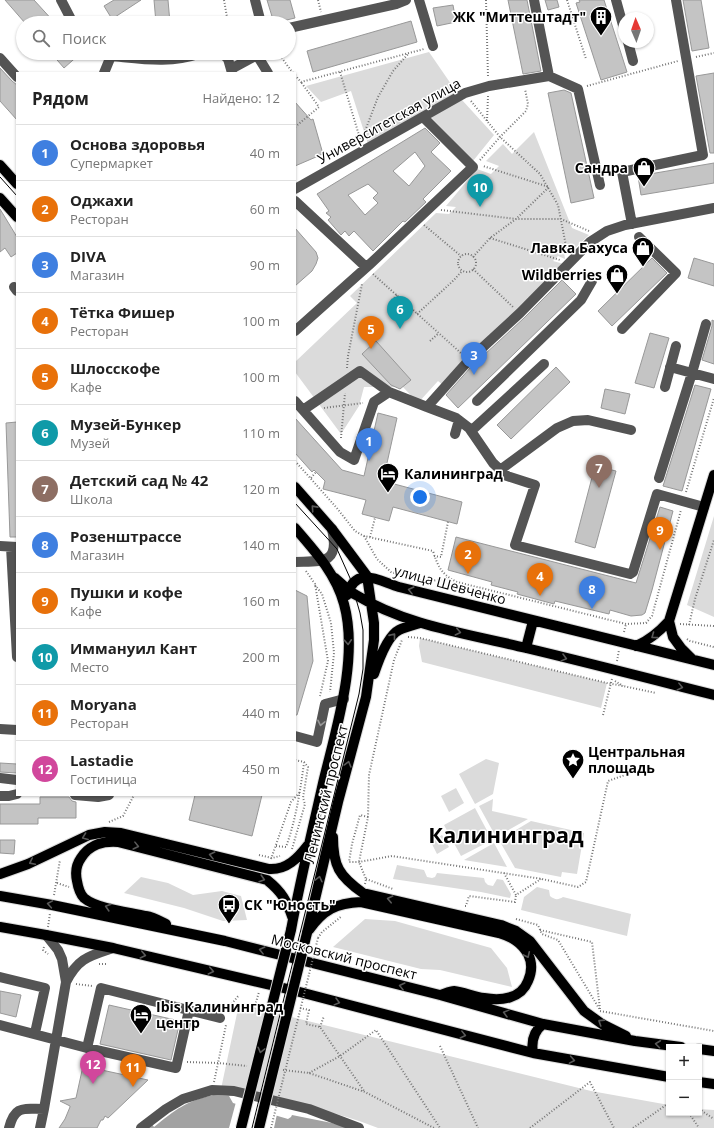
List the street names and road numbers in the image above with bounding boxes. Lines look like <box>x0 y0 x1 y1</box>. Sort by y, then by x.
street label: Университетская улица <box>314 73 464 168</box>
street label: улица Шевченко <box>392 560 508 609</box>
street label: Ленинский проспект <box>299 722 352 865</box>
street label: Московский проспект <box>269 929 419 984</box>

